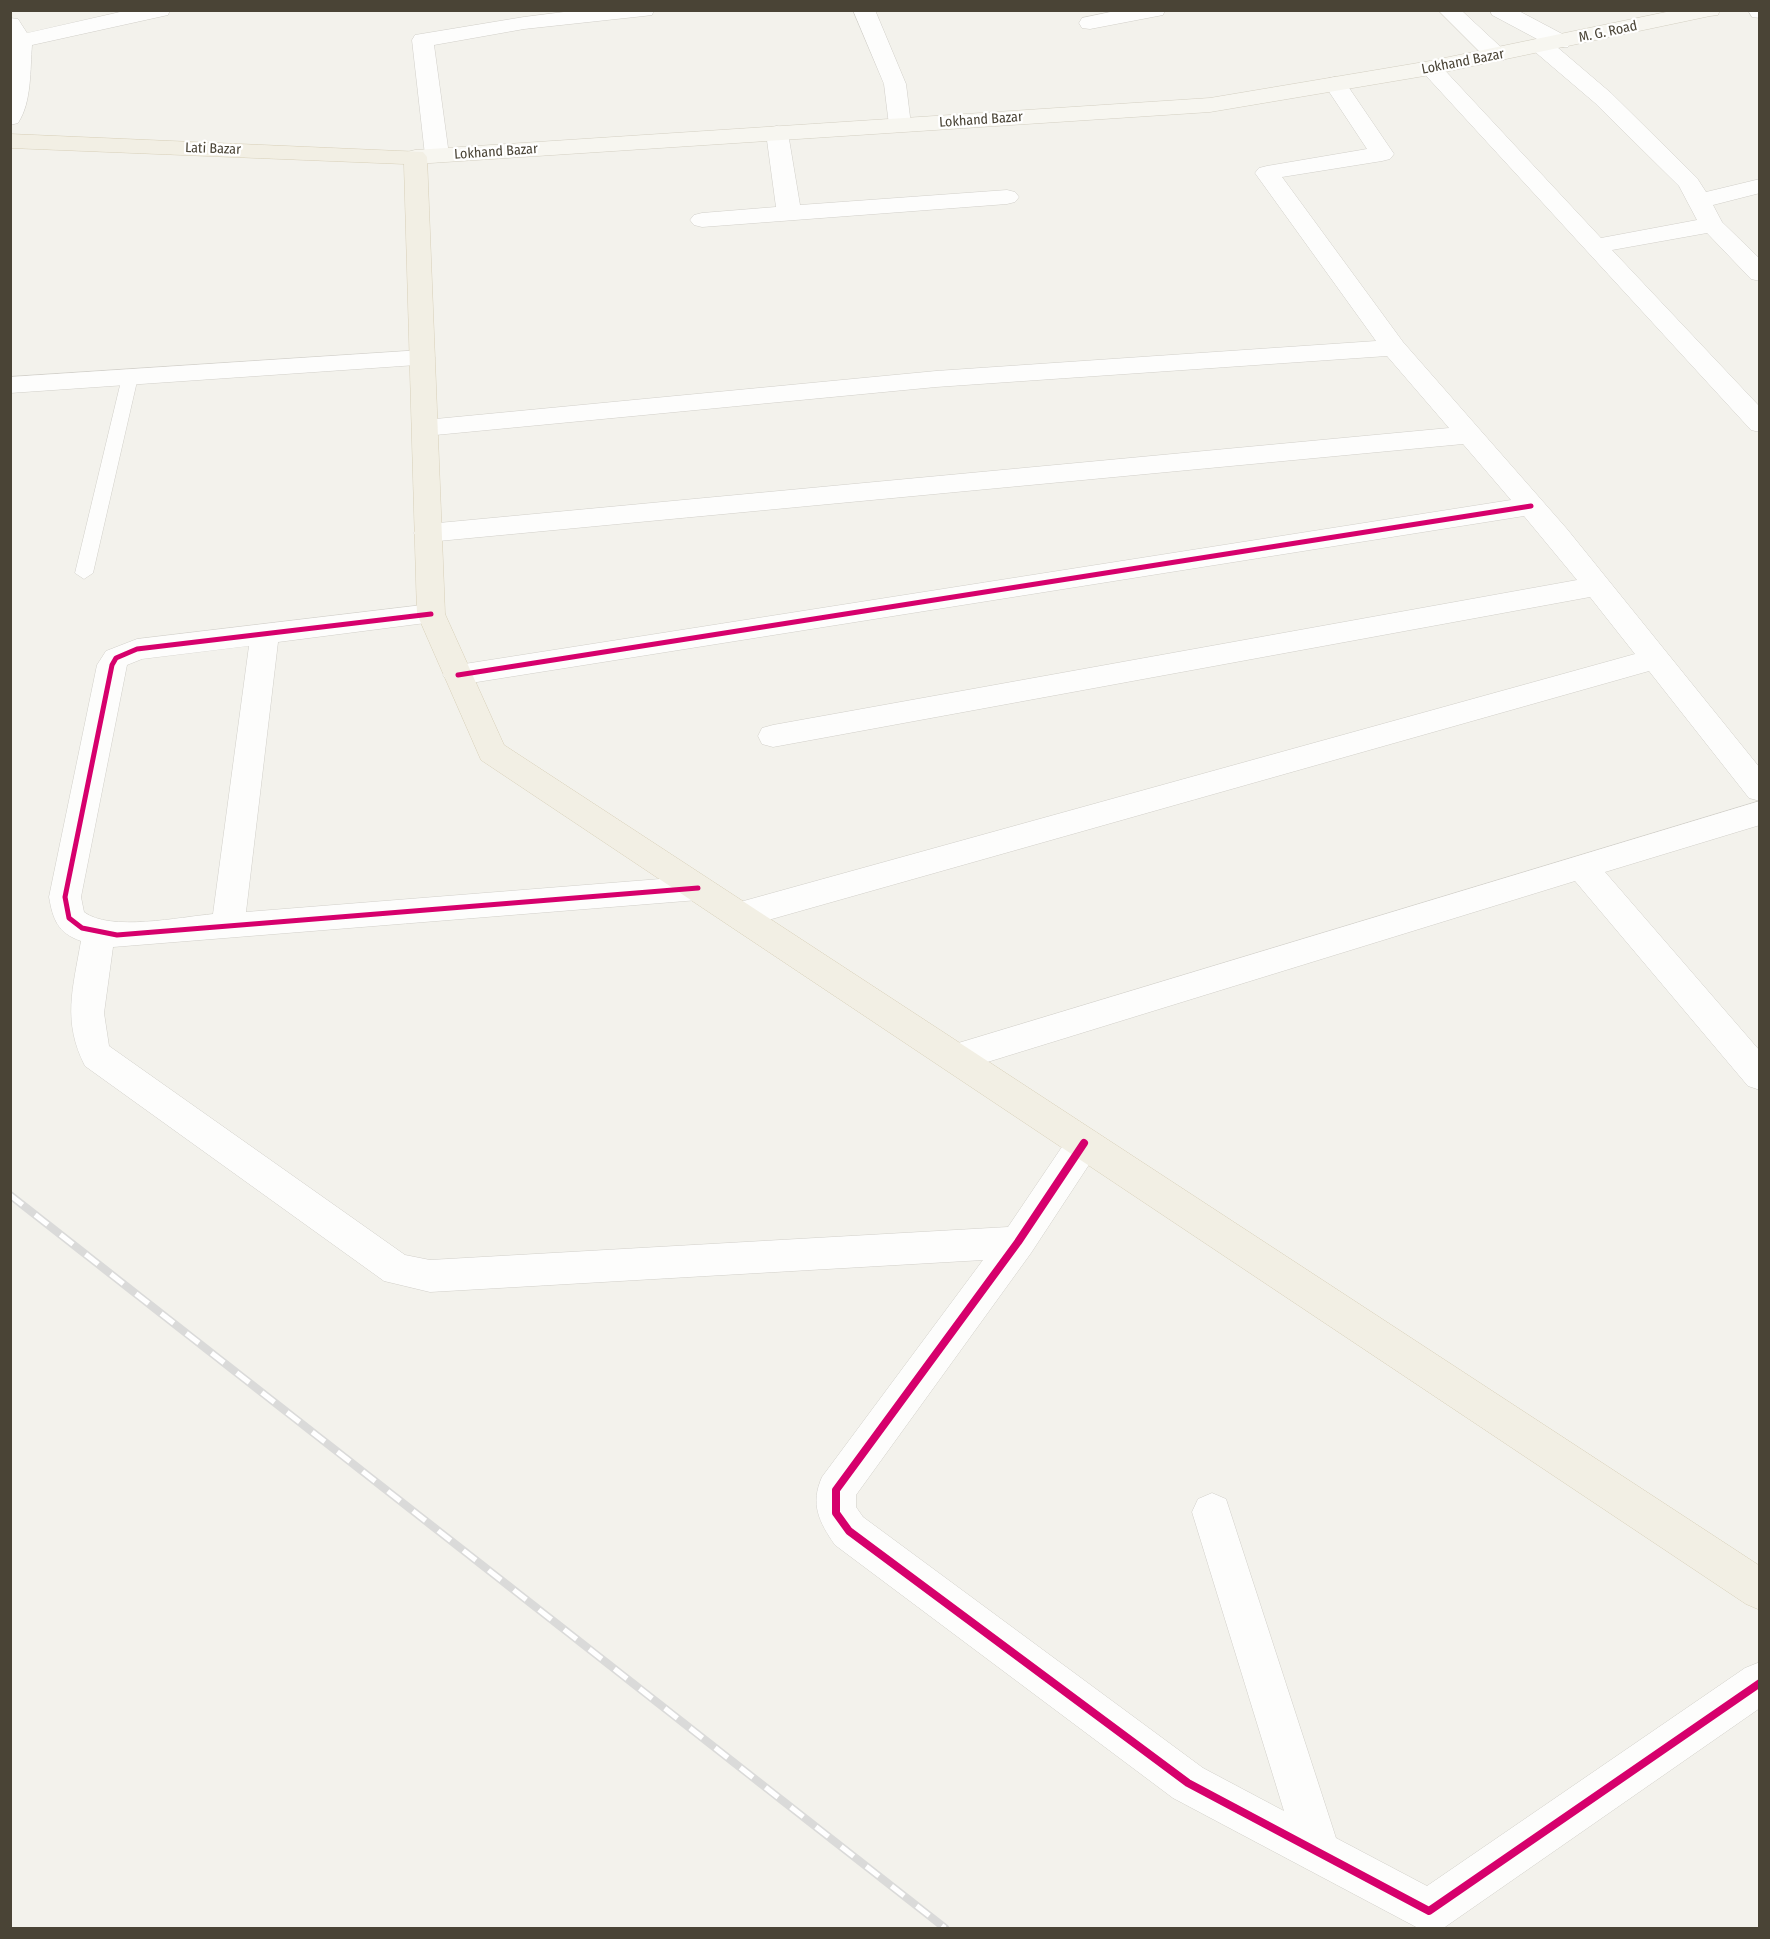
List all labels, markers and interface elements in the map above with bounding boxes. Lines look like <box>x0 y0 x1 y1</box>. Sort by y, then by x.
street label: M. G. Road <box>1577 18 1639 46</box>
street label: Lokhand Bazar <box>1420 46 1506 78</box>
street label: Lokhand Bazar <box>939 109 1023 131</box>
street label: Lati Bazar <box>185 140 241 158</box>
street label: Lokhand Bazar <box>454 141 538 163</box>

